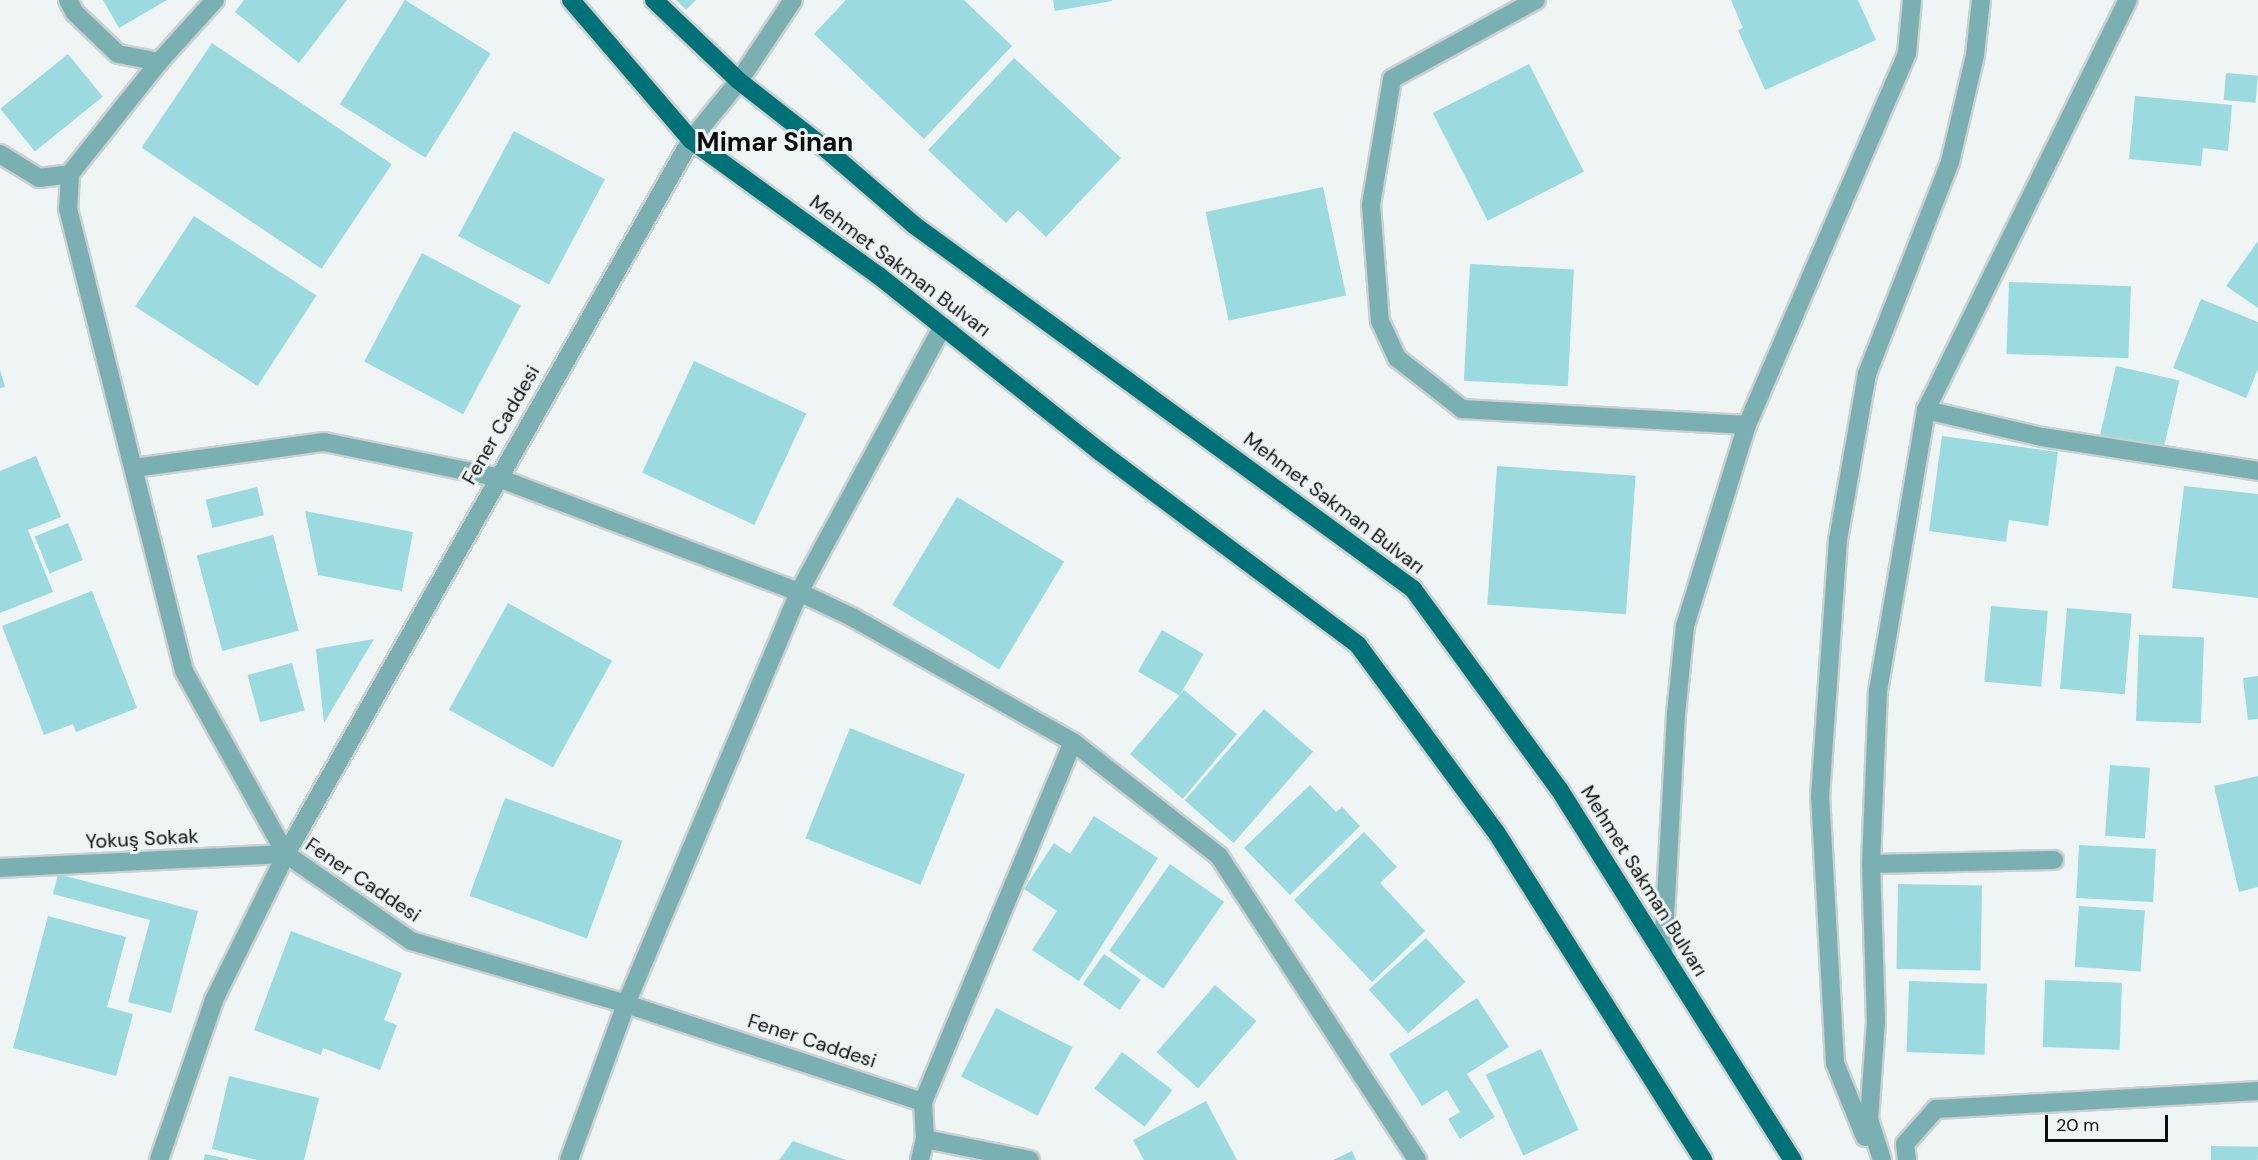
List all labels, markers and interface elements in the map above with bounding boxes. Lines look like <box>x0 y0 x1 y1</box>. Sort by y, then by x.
district label: Mimar Sinan <box>697 127 853 159</box>
street label: Mehmet Sakman Bulvarı <box>805 190 995 342</box>
street label: Fener Caddesi <box>457 361 545 489</box>
street label: Mehmet Sakman Bulvarı <box>1239 427 1429 579</box>
street label: Mehmet Sakman Bulvarı <box>1575 781 1713 981</box>
street label: Yokuş Sokak <box>85 824 199 854</box>
street label: Fener Caddesi <box>301 833 425 927</box>
street label: Fener Caddesi <box>745 1009 879 1073</box>
scale bar <box>2048 1103 2171 1141</box>
text: 20 m <box>2056 1113 2099 1137</box>

